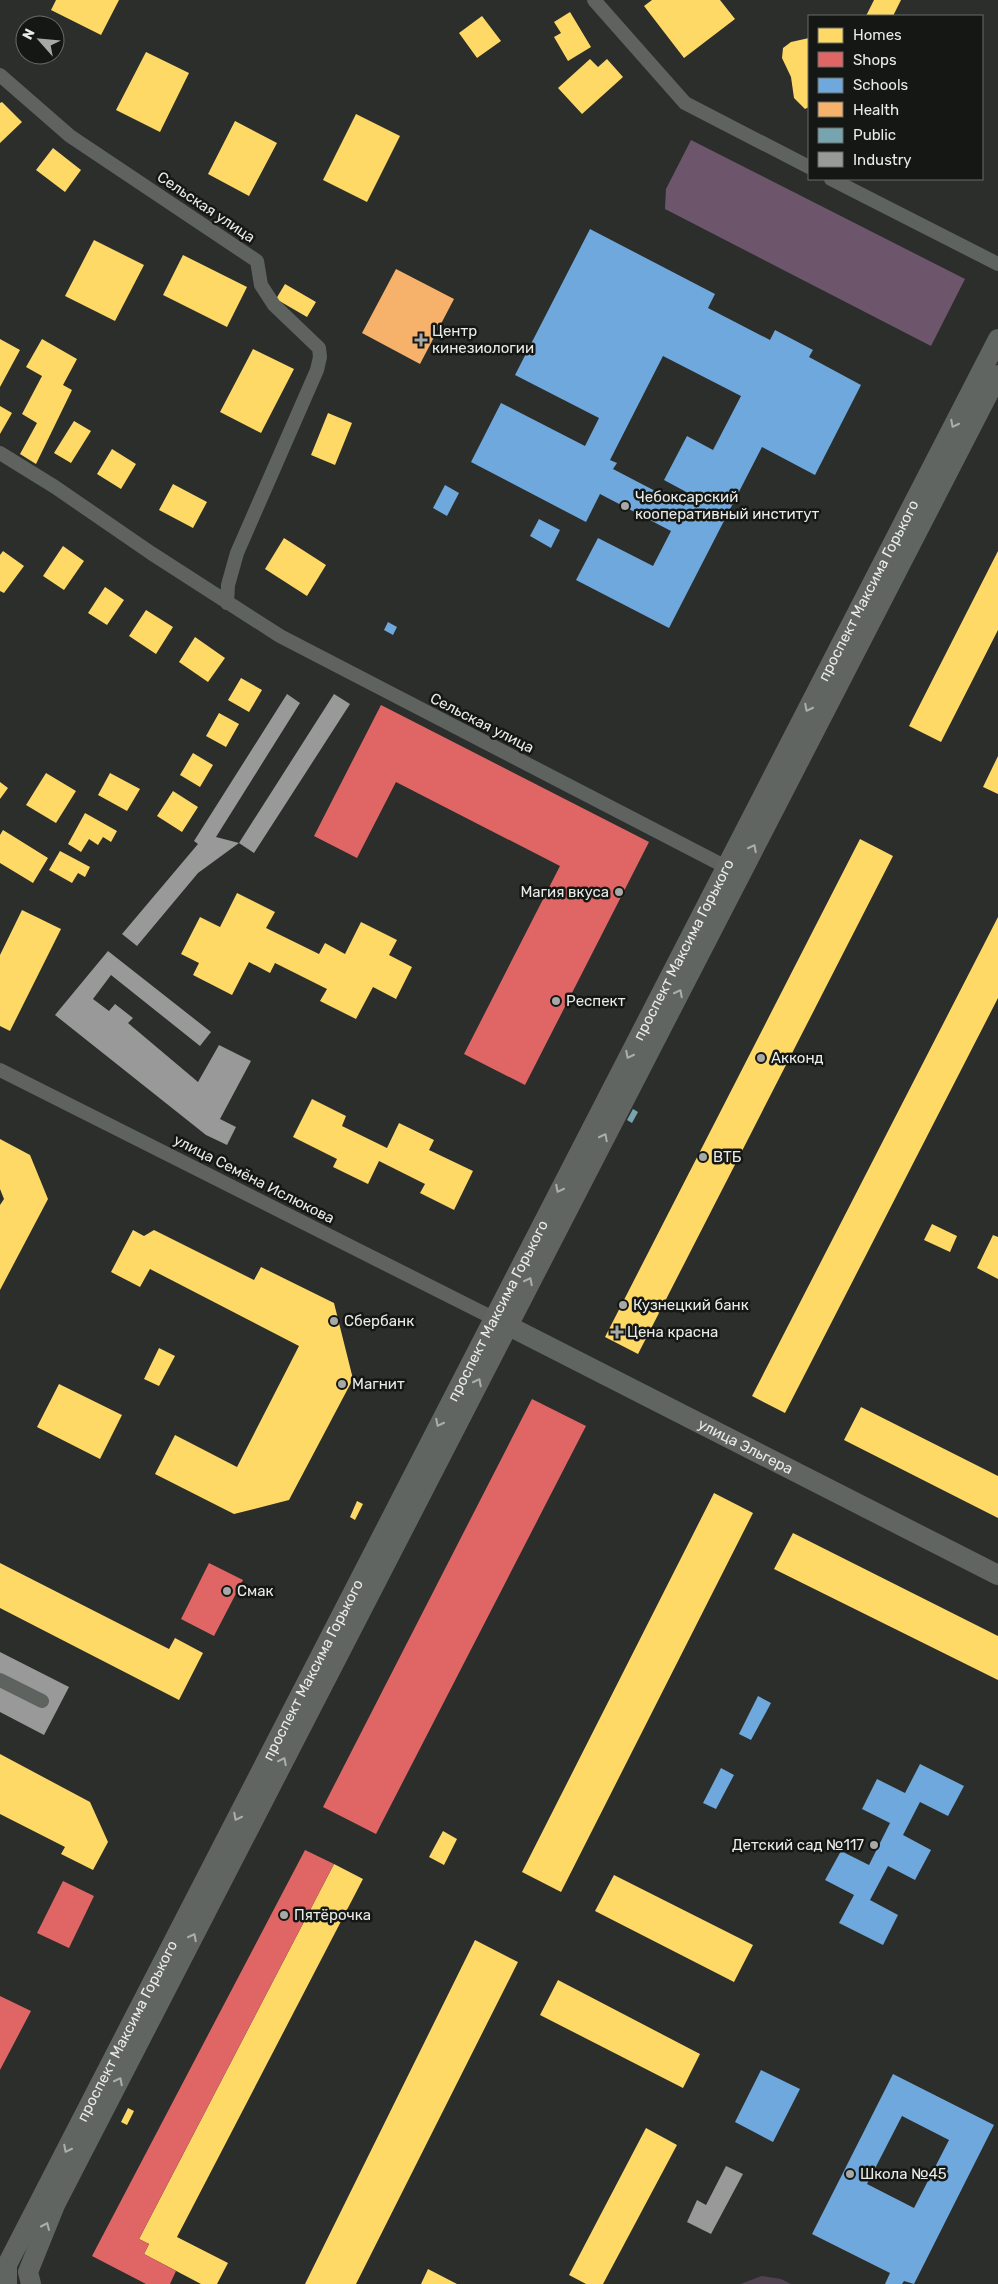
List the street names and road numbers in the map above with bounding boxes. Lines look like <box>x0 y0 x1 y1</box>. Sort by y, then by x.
street label: Сельская улица <box>154 168 258 246</box>
street label: проспект Максима Горького <box>814 497 923 684</box>
street label: Сельская улица <box>427 689 537 757</box>
street label: проспект Максима Горького <box>630 856 738 1043</box>
street label: улица Семёна Ислюкова <box>171 1131 337 1227</box>
street label: проспект Максима Горького <box>444 1217 552 1405</box>
street label: улица Эльгера <box>695 1415 796 1478</box>
street label: проспект Максима Горького <box>259 1577 367 1764</box>
street label: проспект Максима Горького <box>73 1938 181 2125</box>

